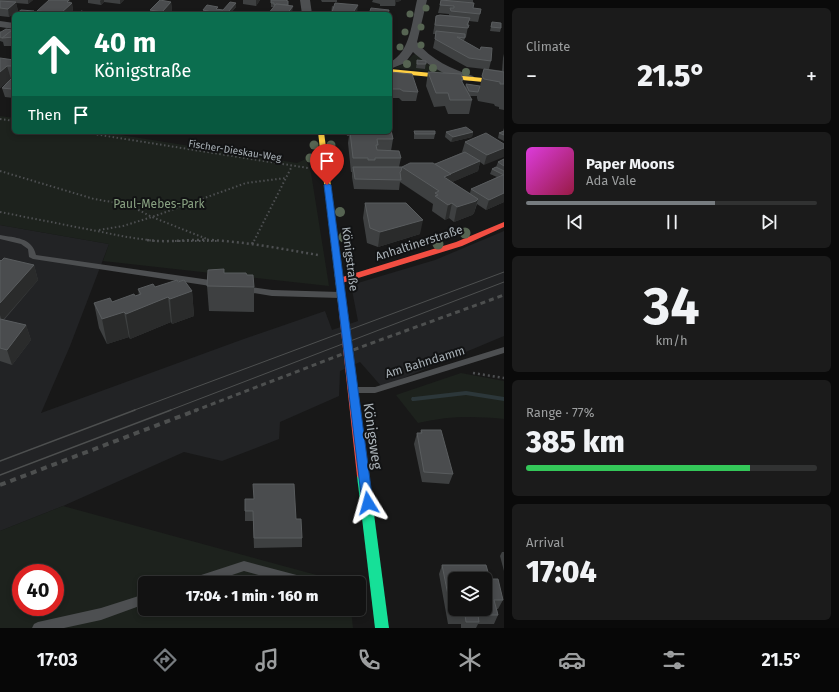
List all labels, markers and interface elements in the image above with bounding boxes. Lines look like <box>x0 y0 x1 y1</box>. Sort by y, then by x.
text: 40 m <box>94 26 157 59</box>
icon: ahead <box>28 28 80 80</box>
text: Climate <box>526 39 570 54</box>
text: 21.5° <box>637 58 706 94</box>
text: Königstraße <box>94 60 191 82</box>
text: − <box>526 63 537 90</box>
text: + <box>806 63 817 90</box>
icon: arrive <box>70 104 92 126</box>
text: Then <box>28 106 62 124</box>
street label: Fischer-Dieskau-Weg <box>187 138 283 164</box>
pin <box>310 144 344 185</box>
icon: arrive <box>316 150 338 172</box>
text: Paper Moons <box>586 155 674 173</box>
text: Ada Vale <box>586 173 636 188</box>
park label: Paul-Mebes-Park <box>113 197 206 211</box>
icon: previous <box>564 211 586 233</box>
icon: pause <box>661 211 683 233</box>
icon: next <box>758 211 780 233</box>
street label: Anhaltinerstraße <box>374 222 464 264</box>
street label: Königstraße <box>339 226 361 292</box>
text: 34 <box>643 275 700 338</box>
text: km/h <box>655 333 688 348</box>
street label: Am Bahndamm <box>383 343 467 381</box>
street label: Königsweg <box>359 402 386 471</box>
text: Range · 77% <box>526 405 594 420</box>
text: 385 km <box>526 424 625 460</box>
position arrow <box>347 482 389 524</box>
text: Arrival <box>526 535 564 550</box>
text: 17:04 <box>526 554 597 590</box>
speed limit sign: 40 <box>12 564 64 616</box>
map controls <box>448 572 492 616</box>
button: layers <box>448 572 492 616</box>
text: 17:04 · 1 min · 160 m <box>186 587 318 605</box>
icon: directions <box>151 646 179 674</box>
icon: music <box>253 646 281 674</box>
icon: phone <box>355 646 383 674</box>
icon: climate <box>456 646 484 674</box>
icon: car <box>558 646 586 674</box>
icon: filters <box>660 646 688 674</box>
text: 17:03 <box>37 649 78 671</box>
text: 21.5° <box>761 649 802 671</box>

